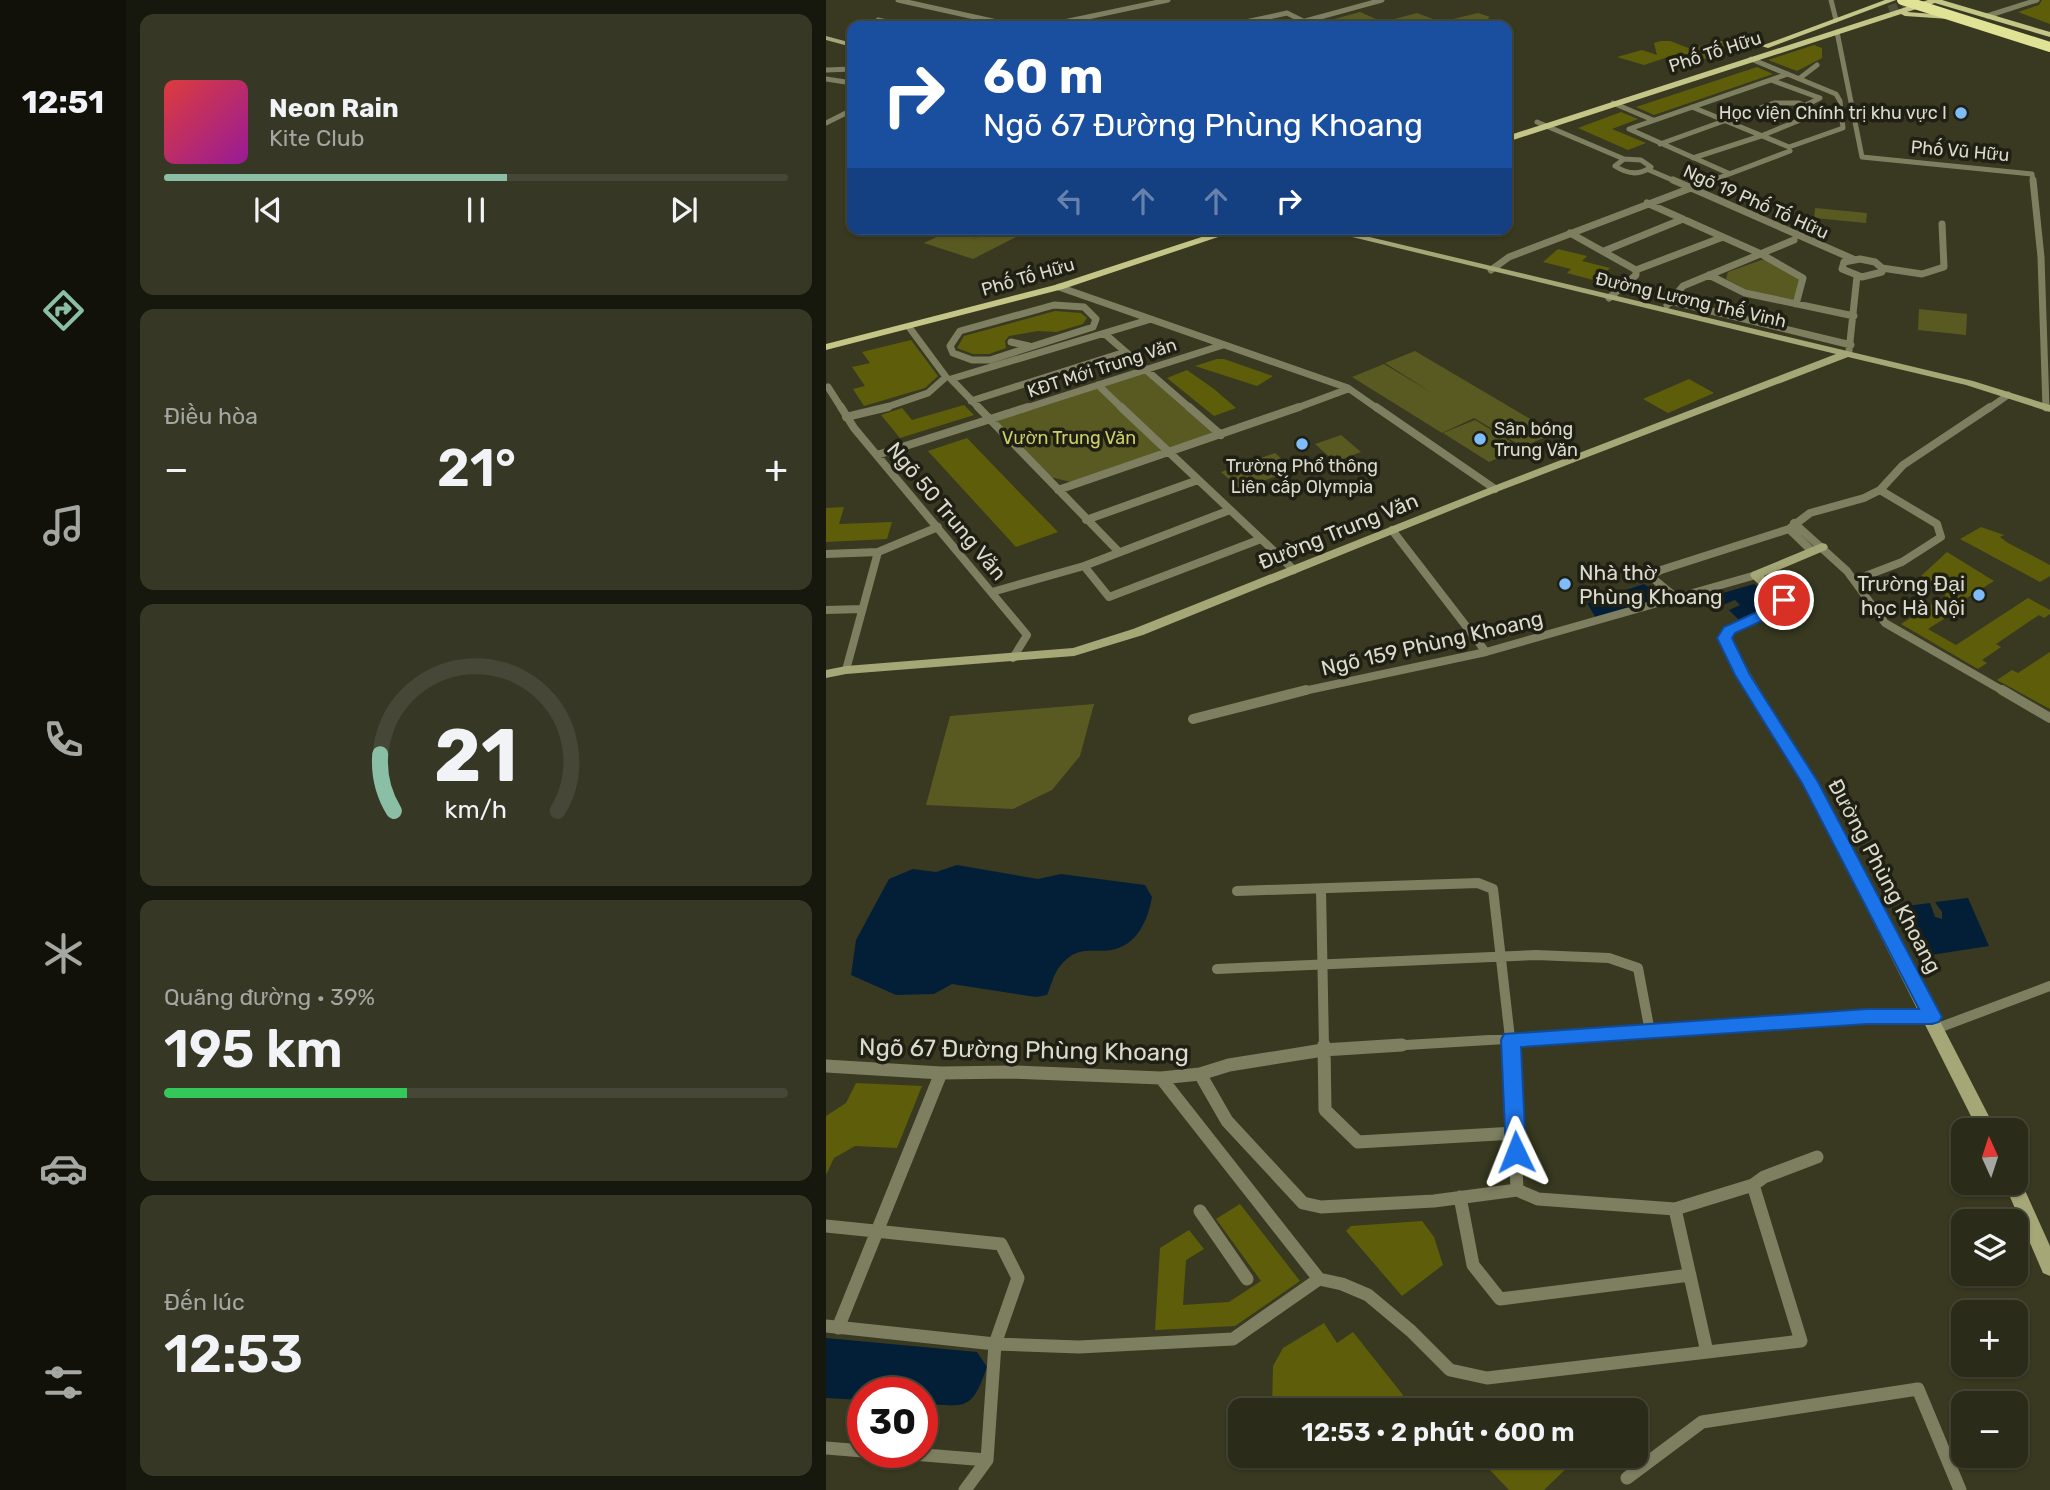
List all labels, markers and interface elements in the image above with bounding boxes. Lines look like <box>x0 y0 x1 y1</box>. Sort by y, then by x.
street label: Phố Tố Hữu <box>1666 26 1764 77</box>
text: 60 m <box>983 47 1104 105</box>
icon: right <box>868 49 959 140</box>
text: 12:51 <box>22 83 104 121</box>
text: Neon Rain <box>269 93 399 124</box>
place label: Học viện Chính trị khu vực I <box>1719 102 1947 124</box>
marker: Học viện Chính trị khu vực I <box>1953 105 1969 121</box>
text: Ngõ 67 Đường Phùng Khoang <box>983 106 1423 144</box>
text: Kite Club <box>269 124 364 152</box>
street label: Phố Vũ Hữu <box>1910 135 2010 166</box>
street label: Ngõ 19 Phố Tố Hữu <box>1680 159 1832 244</box>
icon: left <box>1051 182 1089 220</box>
icon: ahead <box>1124 182 1162 220</box>
icon: ahead <box>1197 182 1235 220</box>
icon: right <box>1270 182 1308 220</box>
icon: previous <box>249 191 287 229</box>
icon: pause <box>457 191 495 229</box>
icon: next <box>665 191 703 229</box>
street label: Phố Tố Hữu <box>979 252 1077 301</box>
street label: Đường Lương Thế Vinh <box>1593 267 1789 333</box>
icon: directions <box>39 286 88 335</box>
street label: KĐT Mới Trung Văn <box>1025 333 1179 403</box>
text: Điều hòa <box>164 402 258 430</box>
place label: Sân bóng Trung Văn <box>1494 418 1578 461</box>
park label: Vườn Trung Văn <box>1002 427 1136 449</box>
marker: Sân bóng Trung Văn <box>1472 431 1488 447</box>
marker: Trường Phổ thông Liên cấp Olympia <box>1294 436 1310 452</box>
text: 21° <box>437 437 516 499</box>
street label: Ngõ 50 Trung Văn <box>882 437 1012 585</box>
text: − <box>164 446 189 492</box>
text: + <box>764 446 788 492</box>
place label: Trường Phổ thông Liên cấp Olympia <box>1226 455 1378 498</box>
street label: Đường Trung Văn <box>1254 488 1422 574</box>
icon: music <box>39 501 88 550</box>
place label: Nhà thờ Phùng Khoang <box>1579 560 1723 609</box>
pin <box>1754 570 1814 630</box>
place label: Trường Đại học Hà Nội <box>1857 571 1965 620</box>
marker: Nhà thờ Phùng Khoang <box>1557 576 1573 592</box>
icon: arrive <box>1765 581 1803 619</box>
marker: Trường Đại học Hà Nội <box>1971 587 1987 603</box>
street label: Ngõ 159 Phùng Khoang <box>1319 605 1545 681</box>
text: 21 <box>434 713 518 799</box>
icon: phone <box>39 715 88 764</box>
street label: Đường Phùng Khoang <box>1823 775 1947 977</box>
text: km/h <box>445 795 507 824</box>
icon: climate <box>39 929 88 978</box>
text: Quãng đường · 39% <box>164 983 375 1011</box>
text: 195 km <box>164 1018 343 1080</box>
street label: Ngõ 67 Đường Phùng Khoang <box>859 1033 1189 1067</box>
position arrow <box>1479 1115 1553 1189</box>
north arrow <box>1951 1118 2028 1195</box>
map controls <box>1951 1118 2028 1468</box>
icon: car <box>39 1144 88 1193</box>
button: layers <box>1951 1209 2028 1286</box>
text: Đến lúc <box>164 1288 245 1316</box>
button: + <box>1951 1300 2028 1377</box>
text: 12:53 <box>164 1323 303 1385</box>
icon: filters <box>39 1358 88 1407</box>
speed limit sign: 30 <box>847 1377 938 1468</box>
button: − <box>1951 1391 2028 1468</box>
text: 12:53 · 2 phút · 600 m <box>1301 1417 1575 1448</box>

